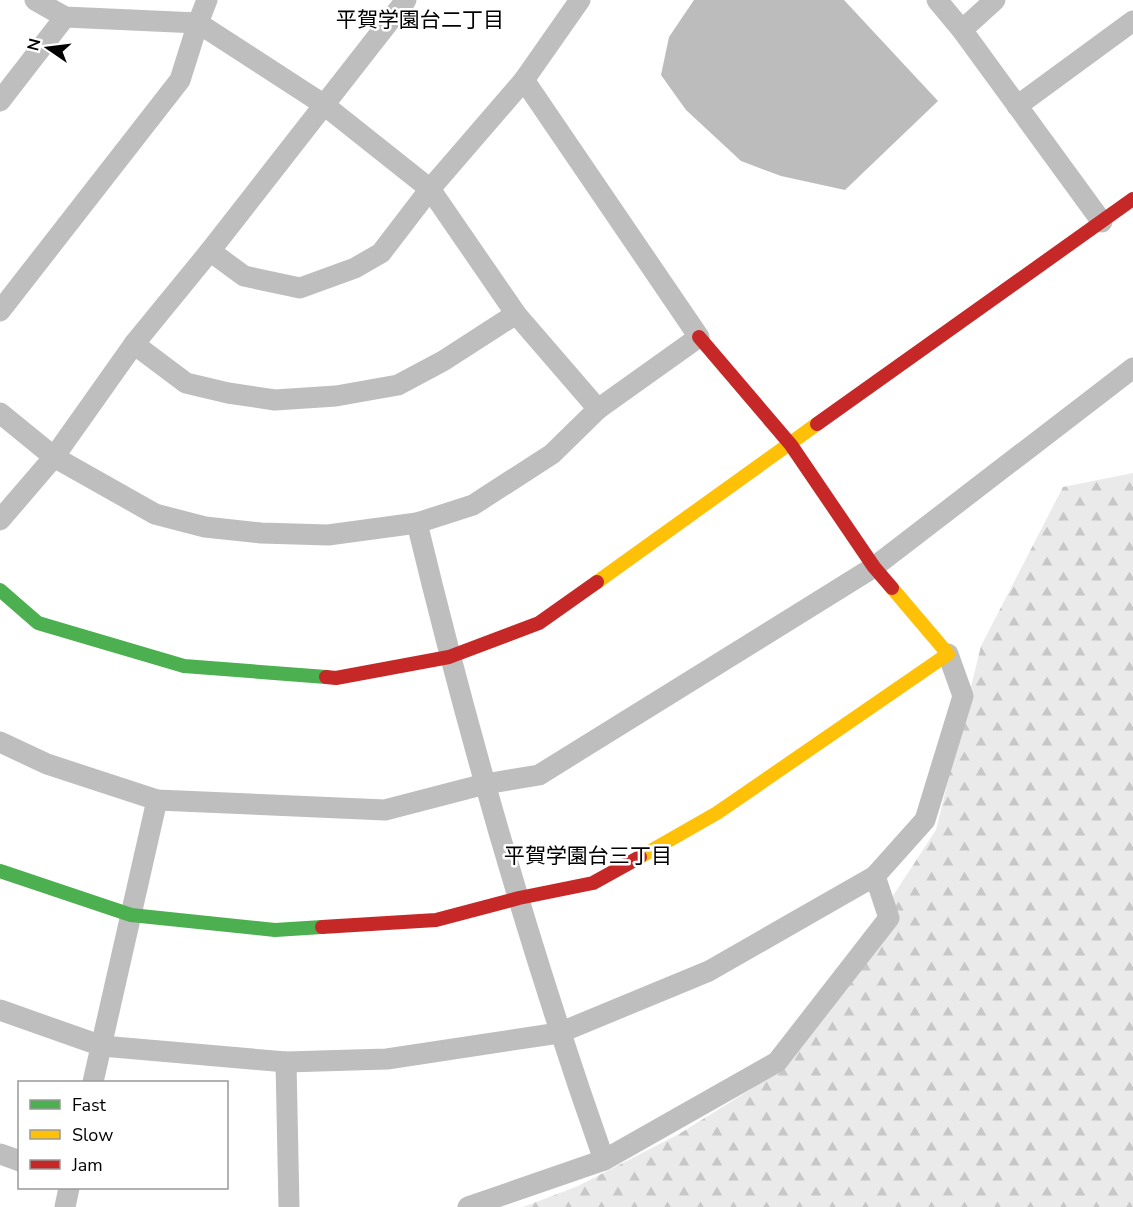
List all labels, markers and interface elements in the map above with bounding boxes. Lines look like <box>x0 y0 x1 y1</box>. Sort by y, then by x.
district label: 平賀学園台二丁目 <box>336 6 504 34</box>
north arrow <box>18 18 78 78</box>
text: N <box>22 36 47 53</box>
district label: 平賀学園台三丁目 <box>504 842 672 870</box>
legend <box>18 1081 228 1189</box>
text: Fast <box>72 1093 107 1117</box>
text: Slow <box>72 1123 113 1147</box>
text: Jam <box>71 1153 103 1177</box>

